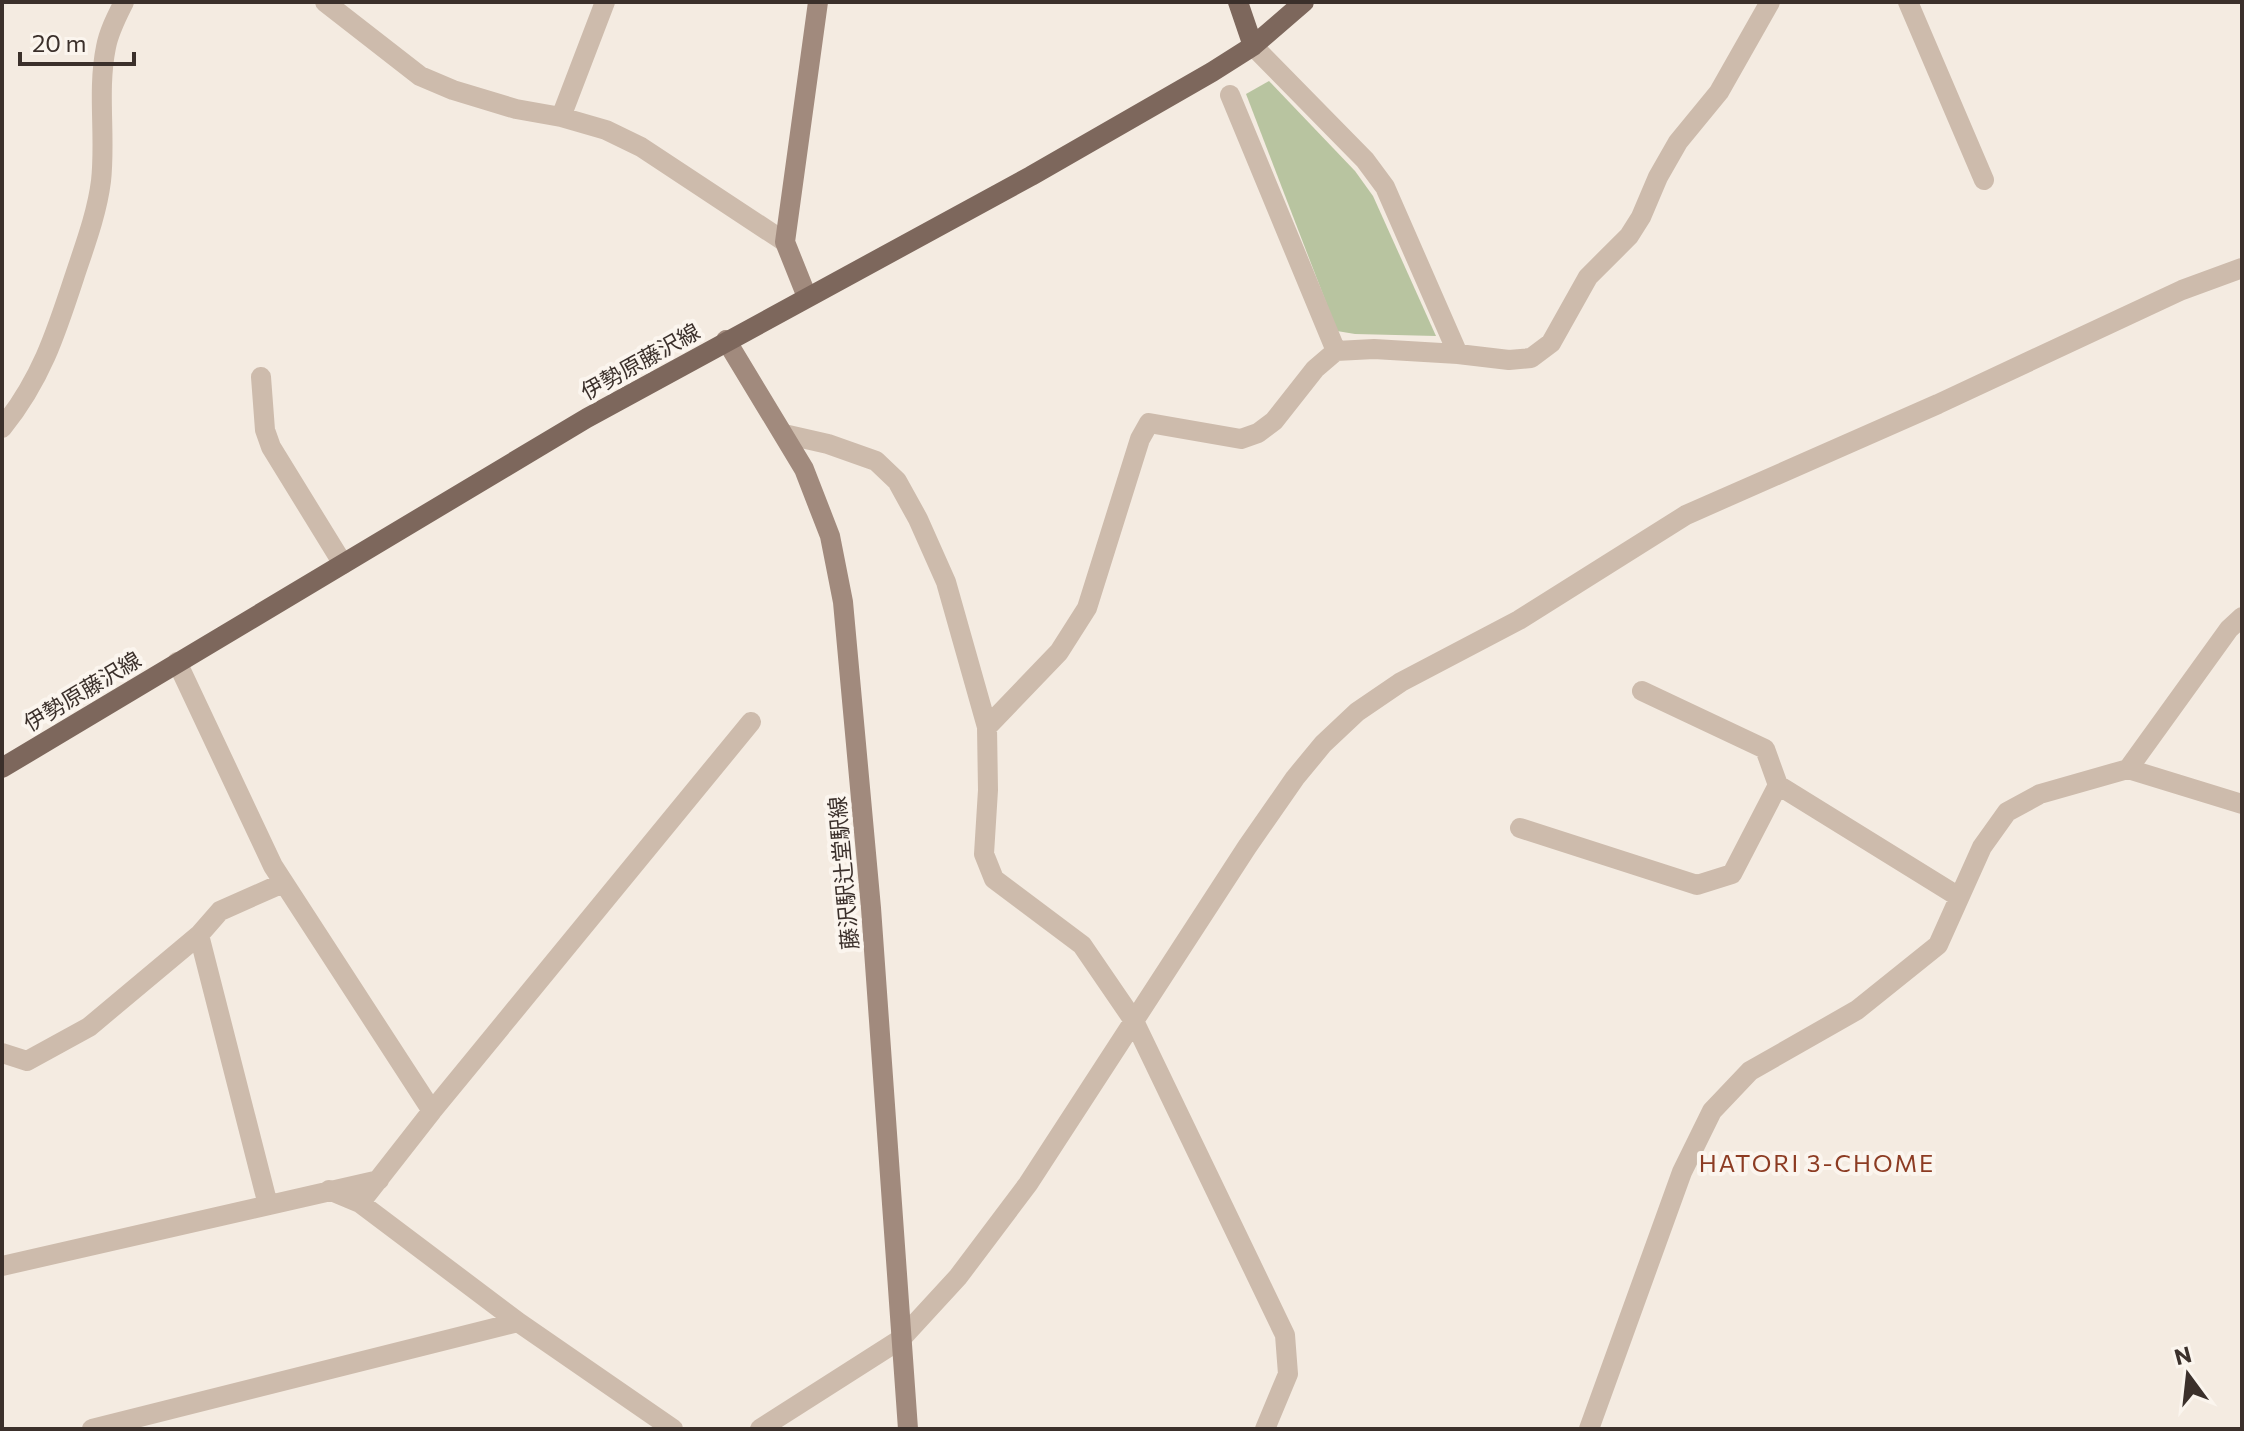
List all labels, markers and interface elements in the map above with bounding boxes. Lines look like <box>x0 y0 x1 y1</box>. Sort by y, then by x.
scale bar <box>20 16 134 66</box>
text: 20 m <box>32 28 86 57</box>
street label: 伊勢原藤沢線 <box>576 317 704 405</box>
street label: 伊勢原藤沢線 <box>18 645 146 737</box>
street label: 藤沢駅辻堂駅線 <box>823 795 863 951</box>
district label: HATORI 3-CHOME <box>1699 1148 1935 1177</box>
north arrow <box>2148 1335 2228 1415</box>
text: N <box>2171 1340 2194 1370</box>

